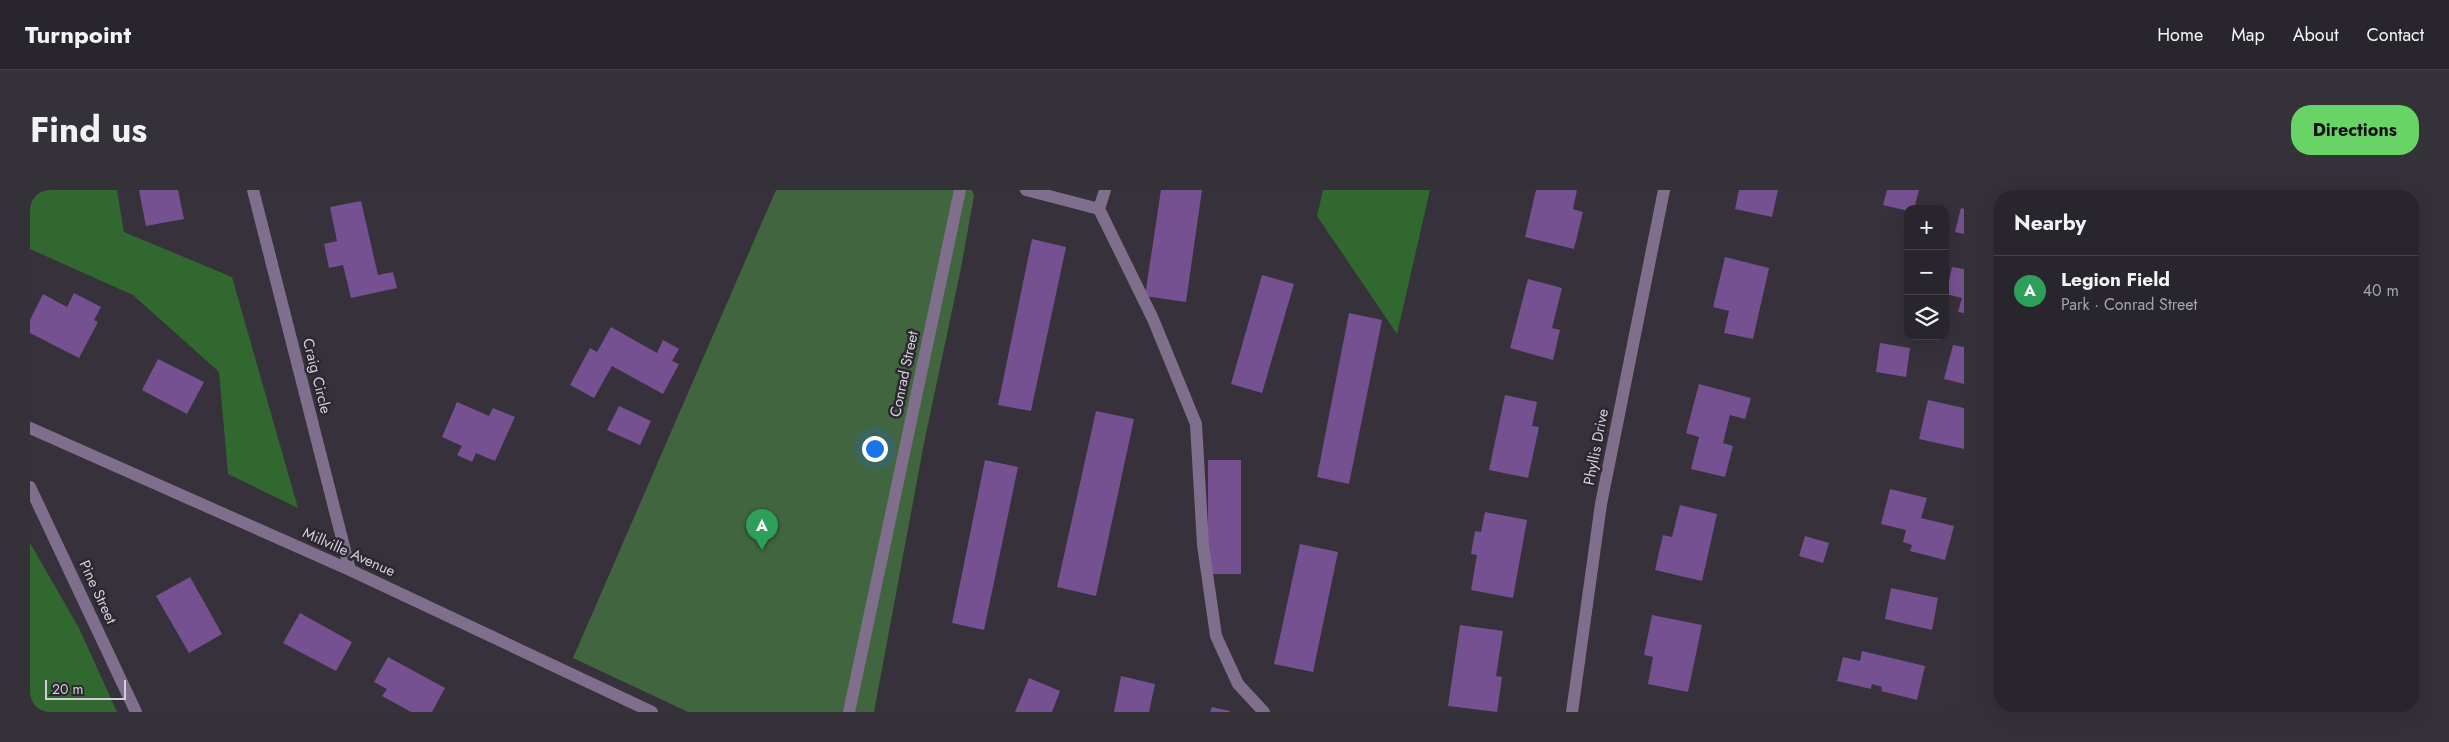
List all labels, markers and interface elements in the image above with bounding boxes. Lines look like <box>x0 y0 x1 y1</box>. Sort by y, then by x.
text: Turnpoint <box>25 17 131 52</box>
text: Home <box>2157 22 2203 48</box>
text: Map <box>2231 22 2265 48</box>
text: About <box>2293 22 2338 48</box>
text: Contact <box>2366 22 2424 48</box>
text: Find us <box>30 105 147 155</box>
button: Directions <box>2291 105 2419 155</box>
map controls <box>1904 205 1949 340</box>
button: + <box>1904 205 1949 250</box>
text: Nearby <box>2014 208 2086 238</box>
button: − <box>1904 250 1949 295</box>
text: Legion Field <box>2061 266 2170 293</box>
text: A <box>2024 279 2036 302</box>
text: 40 m <box>2363 279 2399 302</box>
text: Park · Conrad Street <box>2061 293 2197 316</box>
button: layers <box>1904 295 1949 340</box>
street label: Conrad Street <box>884 329 924 419</box>
street label: Craig Circle <box>297 336 337 416</box>
street label: Phyllis Drive <box>1578 407 1614 487</box>
your location <box>862 436 888 462</box>
pin: A <box>746 509 778 550</box>
street label: Millville Avenue <box>299 522 399 582</box>
street label: Pine Street <box>74 557 123 628</box>
scale bar <box>45 677 126 700</box>
text: 20 m <box>52 679 84 699</box>

